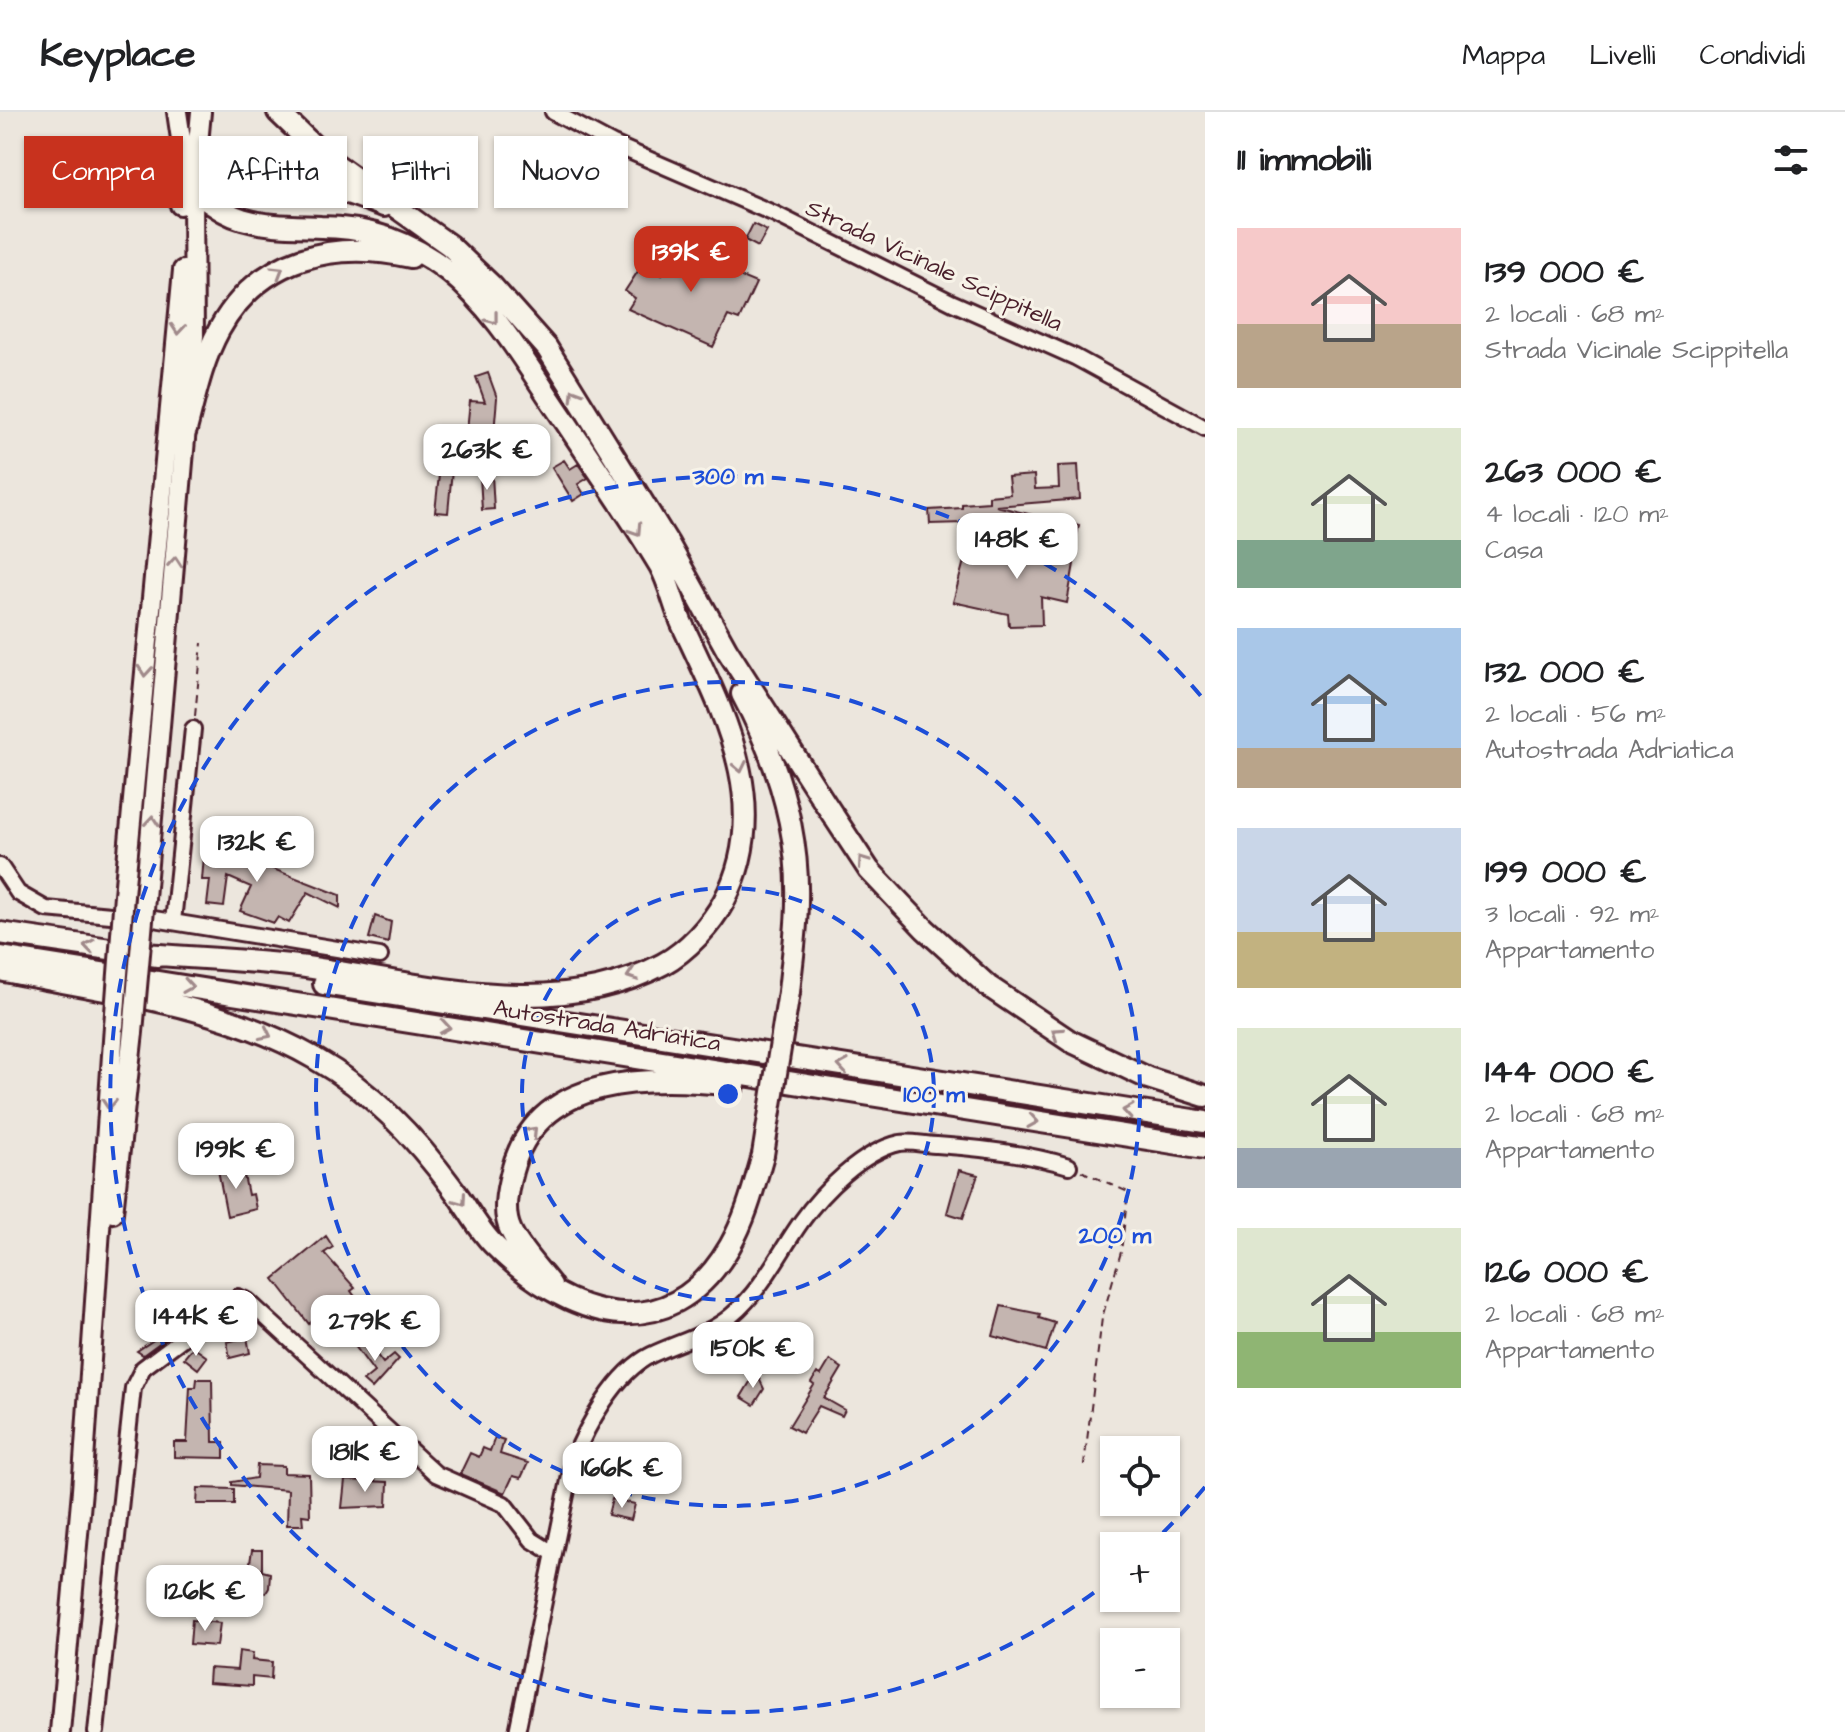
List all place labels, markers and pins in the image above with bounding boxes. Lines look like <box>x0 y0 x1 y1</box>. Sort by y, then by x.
pin: 139K € <box>626 226 756 294</box>
pin: 263K € <box>422 424 552 492</box>
pin: 148K € <box>952 513 1082 581</box>
pin: 132K € <box>192 816 322 884</box>
centre of rings <box>714 1080 742 1108</box>
pin: 199K € <box>171 1123 301 1191</box>
pin: 144K € <box>131 1290 261 1358</box>
pin: 279K € <box>310 1295 440 1363</box>
pin: 150K € <box>688 1322 818 1390</box>
pin: 181K € <box>300 1426 430 1494</box>
pin: 166K € <box>557 1442 687 1510</box>
pin: 126K € <box>140 1565 270 1633</box>

